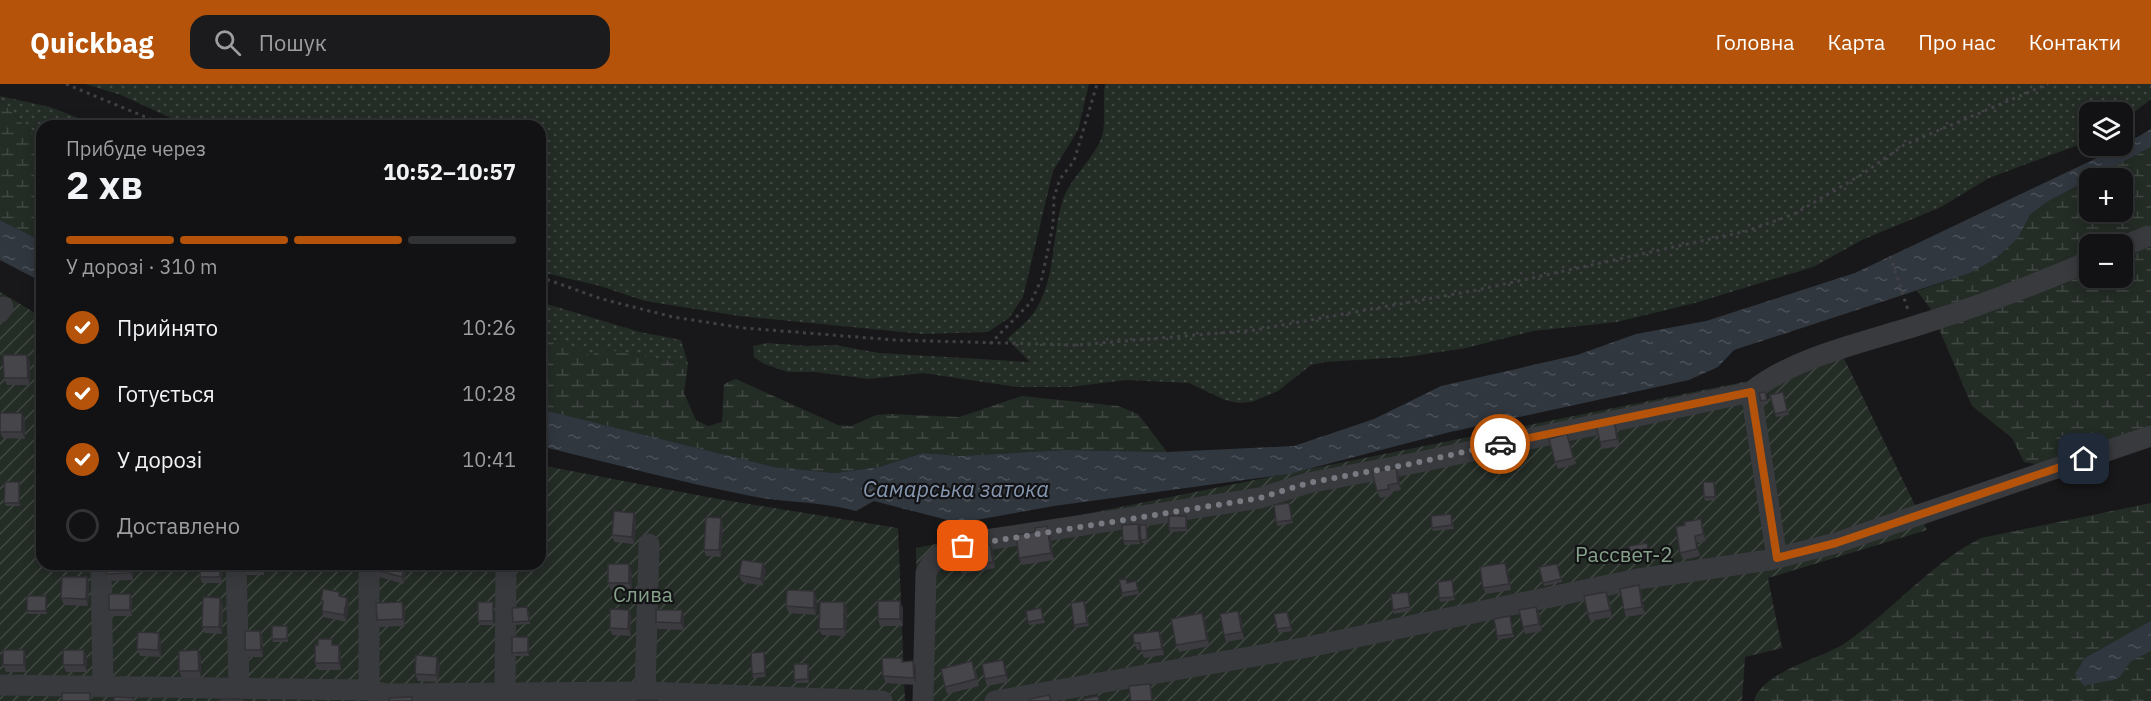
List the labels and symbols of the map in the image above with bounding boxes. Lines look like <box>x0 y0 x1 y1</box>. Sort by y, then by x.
courier <box>1470 414 1530 474</box>
pin <box>2058 433 2109 484</box>
water label: Самарська затока <box>863 474 1049 503</box>
pin <box>937 520 988 571</box>
park label: Рассвет-2 <box>1575 540 1673 568</box>
park label: Слива <box>613 580 673 608</box>

